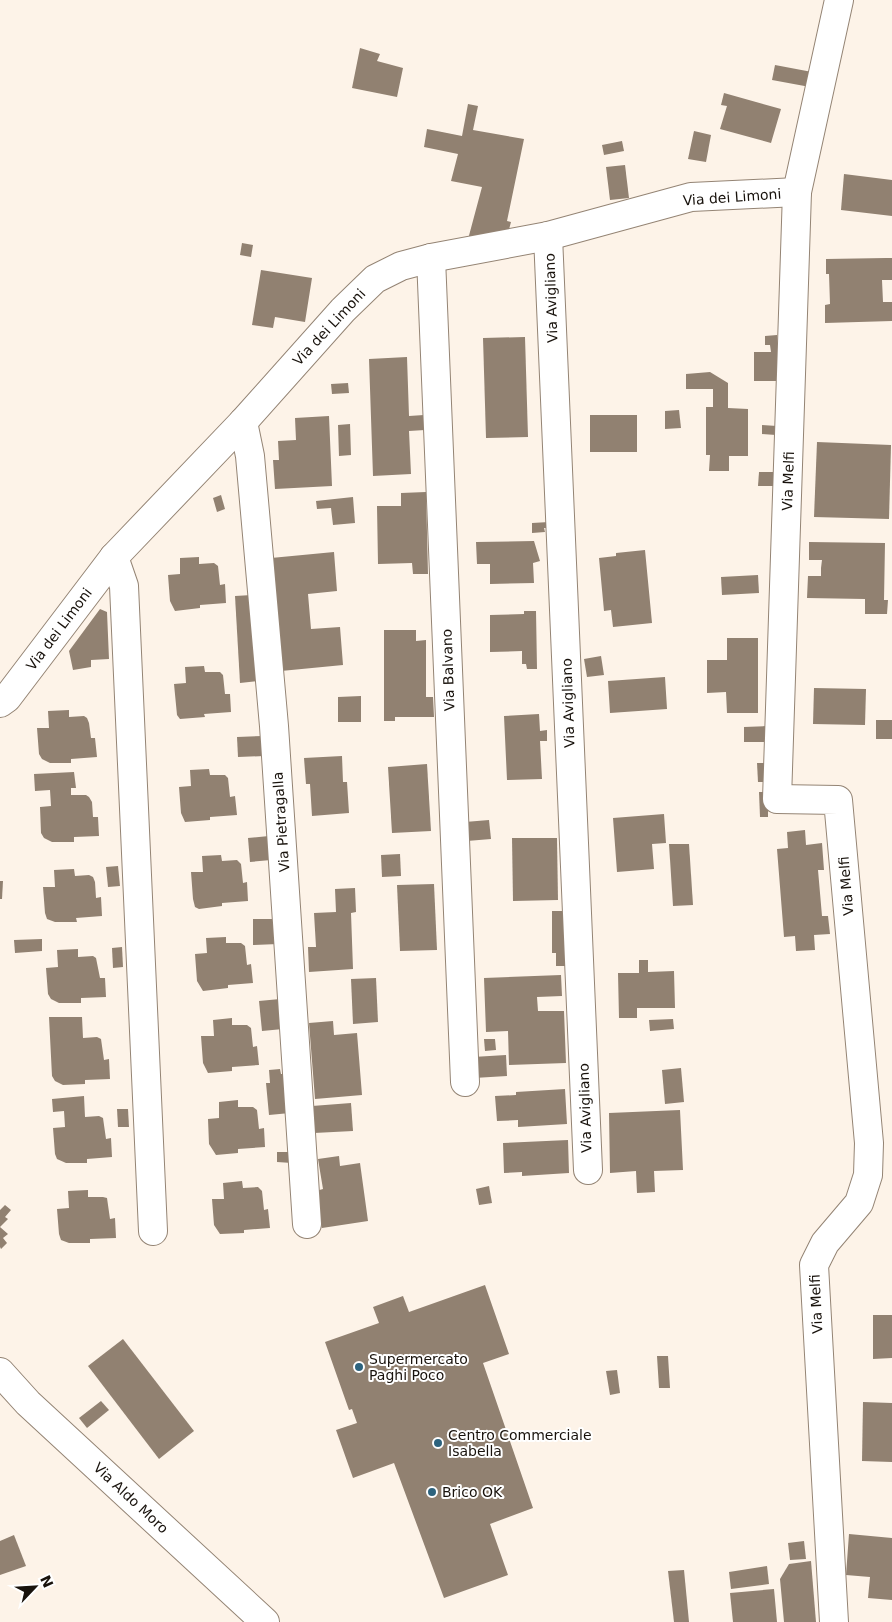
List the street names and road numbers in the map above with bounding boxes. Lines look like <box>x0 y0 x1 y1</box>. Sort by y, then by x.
street label: Via dei Limoni <box>682 186 782 208</box>
street label: Via Avigliano <box>541 253 561 343</box>
street label: Via dei Limoni <box>289 285 369 369</box>
street label: Via Melfi <box>779 451 797 511</box>
street label: Via dei Limoni <box>23 585 95 673</box>
street label: Via Balvano <box>439 628 457 712</box>
street label: Via Avigliano <box>558 658 578 748</box>
street label: Via Pietragalla <box>270 771 292 873</box>
street label: Via Melfi <box>835 856 857 916</box>
street label: Via Avigliano <box>575 1063 595 1153</box>
street label: Via Melfi <box>806 1274 826 1334</box>
street label: Via Aldo Moro <box>90 1459 172 1537</box>

